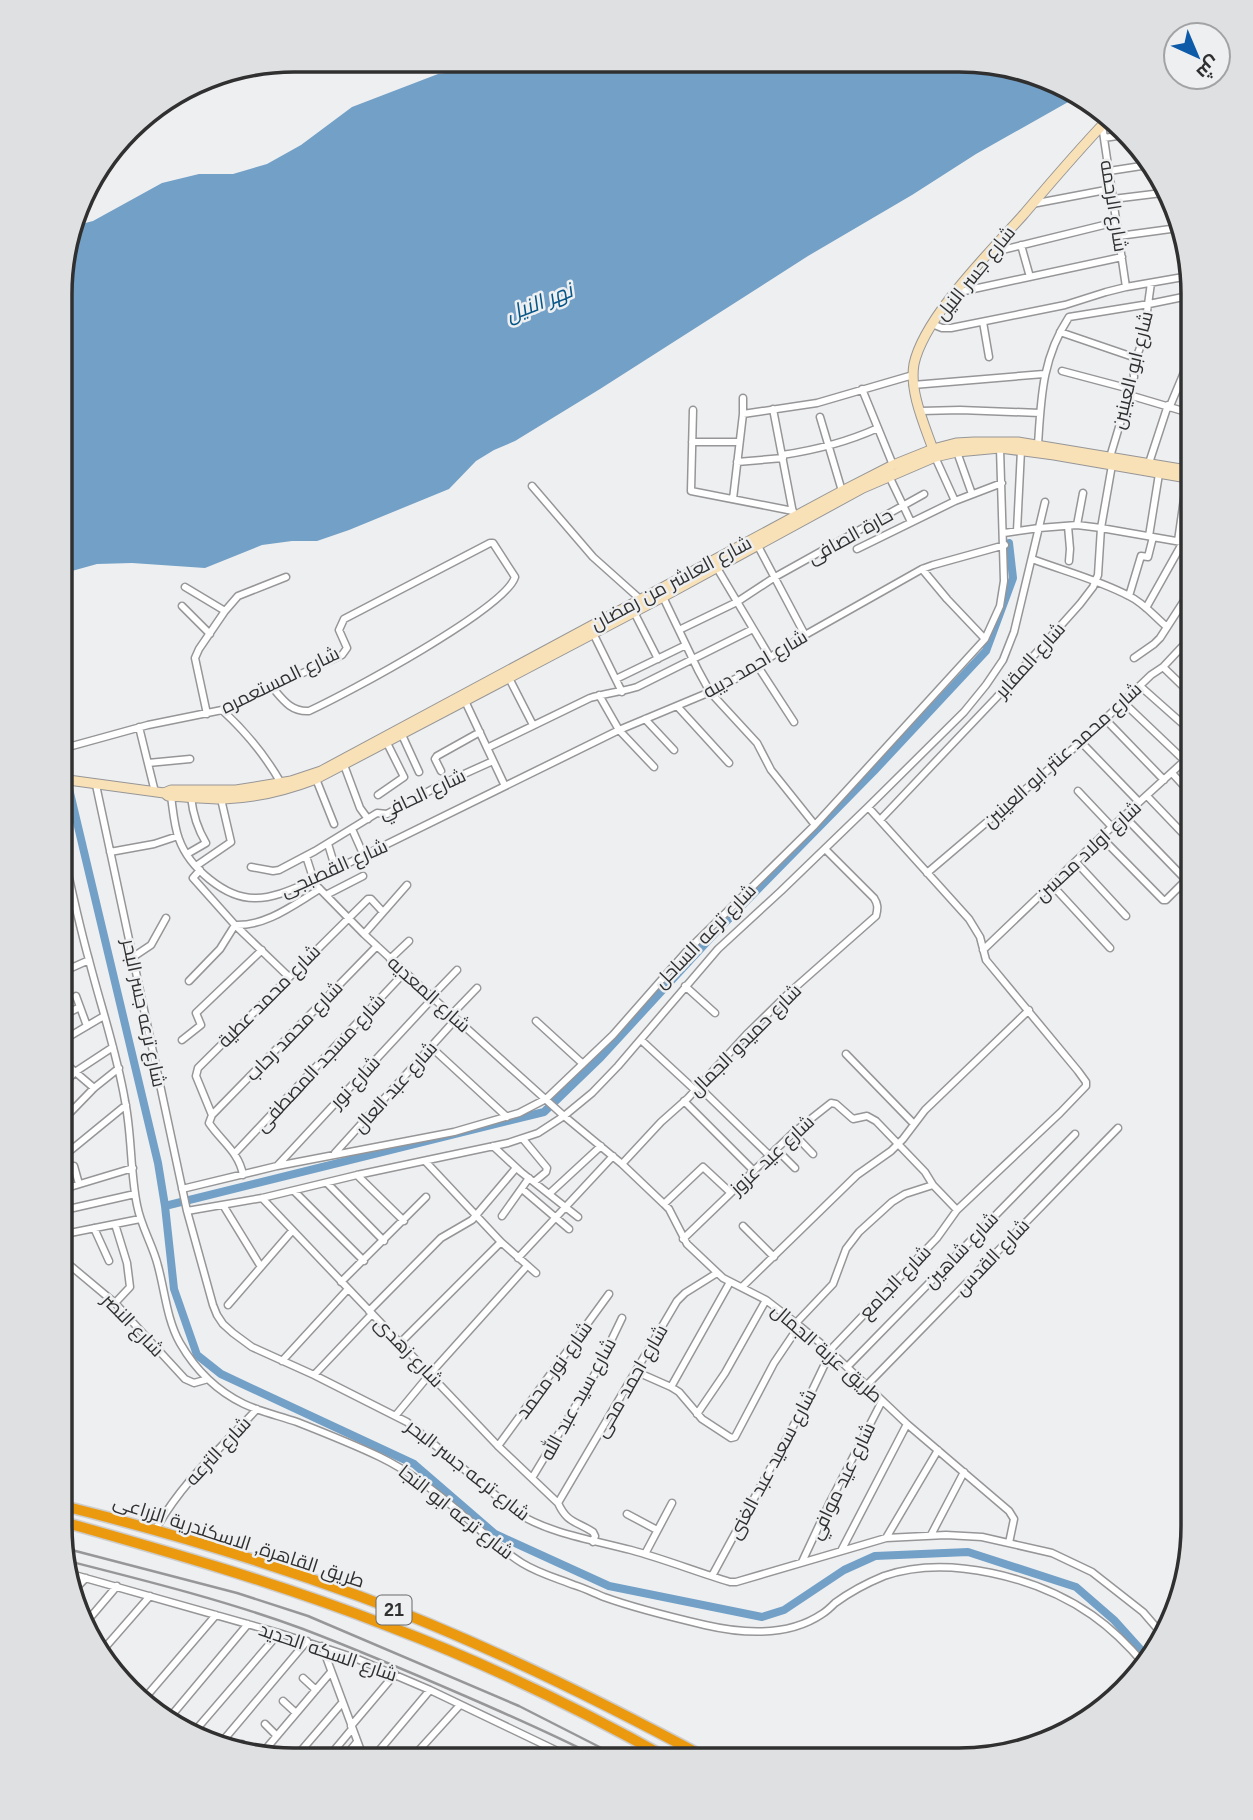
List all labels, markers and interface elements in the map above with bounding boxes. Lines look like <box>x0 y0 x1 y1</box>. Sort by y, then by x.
north arrow <box>1162 21 1232 91</box>
text: ش <box>1192 51 1225 84</box>
street label: شارع الرحمه <box>1093 159 1132 254</box>
street label: شارع جسر النيل <box>931 222 1021 326</box>
water label: نهر النيل <box>502 277 579 328</box>
street label: شارع ابو العينين <box>1107 309 1160 432</box>
street label: حارة الصافى <box>804 504 897 569</box>
street label: شارع العاشر من رمضان <box>587 532 756 637</box>
street label: شارع المقابر <box>990 618 1071 705</box>
street label: شارع احمد ديبه <box>699 626 812 705</box>
street label: شارع المستعمره <box>217 642 344 720</box>
street label: شارع محمد عنتر ابو العينين <box>978 678 1148 834</box>
street label: شارع الحافي <box>375 765 471 827</box>
street label: شارع اولاد محسن <box>1031 797 1147 908</box>
street label: شارع القصبجى <box>277 835 392 904</box>
street label: شارع ترعه الساحل <box>650 880 762 994</box>
street label: شارع ترعه جسر البحر <box>115 936 170 1090</box>
street label: شارع محمد عطية <box>213 940 327 1054</box>
street label: شارع المعديه <box>381 952 475 1039</box>
street label: شارع محمد رحاب <box>241 977 349 1087</box>
street label: شارع حميدو الجمال <box>685 980 807 1102</box>
street label: شارع مسجد المصطفى <box>251 990 391 1138</box>
street label: شارع عبد العال <box>349 1037 444 1139</box>
street label: شارع نور <box>325 1052 386 1115</box>
street label: شارع عيد عزوز <box>725 1111 820 1202</box>
street label: شارع شاهين <box>920 1208 1005 1294</box>
street label: شارع القدس <box>951 1215 1036 1302</box>
street label: شارع الجامع <box>855 1241 937 1325</box>
street label: شارع النصر <box>95 1288 168 1363</box>
street label: طريق عزبة الجمال <box>766 1299 887 1408</box>
street label: شارع زهدى <box>368 1313 448 1394</box>
street label: شارع نور محمد <box>512 1317 599 1424</box>
street label: شارع احمد محى <box>590 1321 674 1443</box>
street label: شارع سيد عبد الله <box>534 1333 623 1465</box>
street label: شارع سعيد عبد الغنى <box>724 1385 823 1544</box>
street label: شارع الترعه <box>181 1412 257 1492</box>
street label: شارع ترعه جسر البحر <box>399 1415 534 1527</box>
street label: شارع عيد موافي <box>805 1419 883 1545</box>
street label: شارع ترعه ابو النجا <box>393 1461 518 1566</box>
street label: طريق القاهرة, الاسكندرية الزراعى <box>110 1490 367 1593</box>
road number: 21 <box>376 1596 412 1624</box>
street label: شارع السكه الحديد <box>255 1619 400 1688</box>

